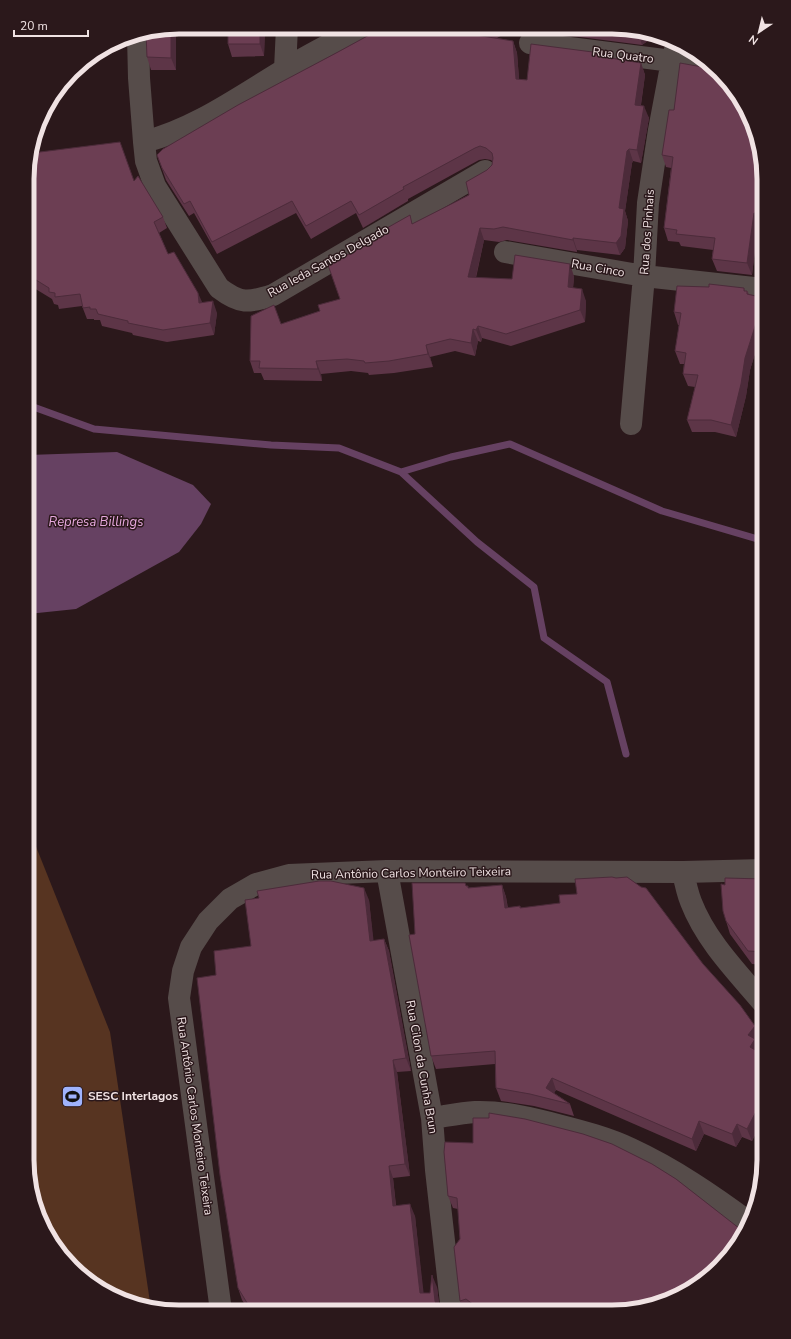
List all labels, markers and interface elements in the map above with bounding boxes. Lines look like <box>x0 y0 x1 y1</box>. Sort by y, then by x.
scale bar <box>14 12 88 38</box>
north arrow <box>739 12 779 52</box>
text: 20 m <box>20 18 48 34</box>
text: N <box>746 31 761 48</box>
street label: Rua Quatro <box>591 43 655 67</box>
street label: Rua dos Pinhais <box>636 188 658 275</box>
street label: Rua Ieda Santos Delgado <box>265 221 392 301</box>
street label: Rua Cinco <box>570 255 626 281</box>
water label: Represa Billings <box>49 513 143 531</box>
street label: Rua Antônio Carlos Monteiro Teixeira <box>311 863 511 883</box>
street label: Rua Cilon da Cunha Brun <box>402 999 442 1135</box>
street label: Rua Antônio Carlos Monteiro Teixeira <box>173 1016 217 1216</box>
sports icon: SESC Interlagos <box>60 1083 86 1109</box>
place label: SESC Interlagos <box>88 1088 178 1104</box>

